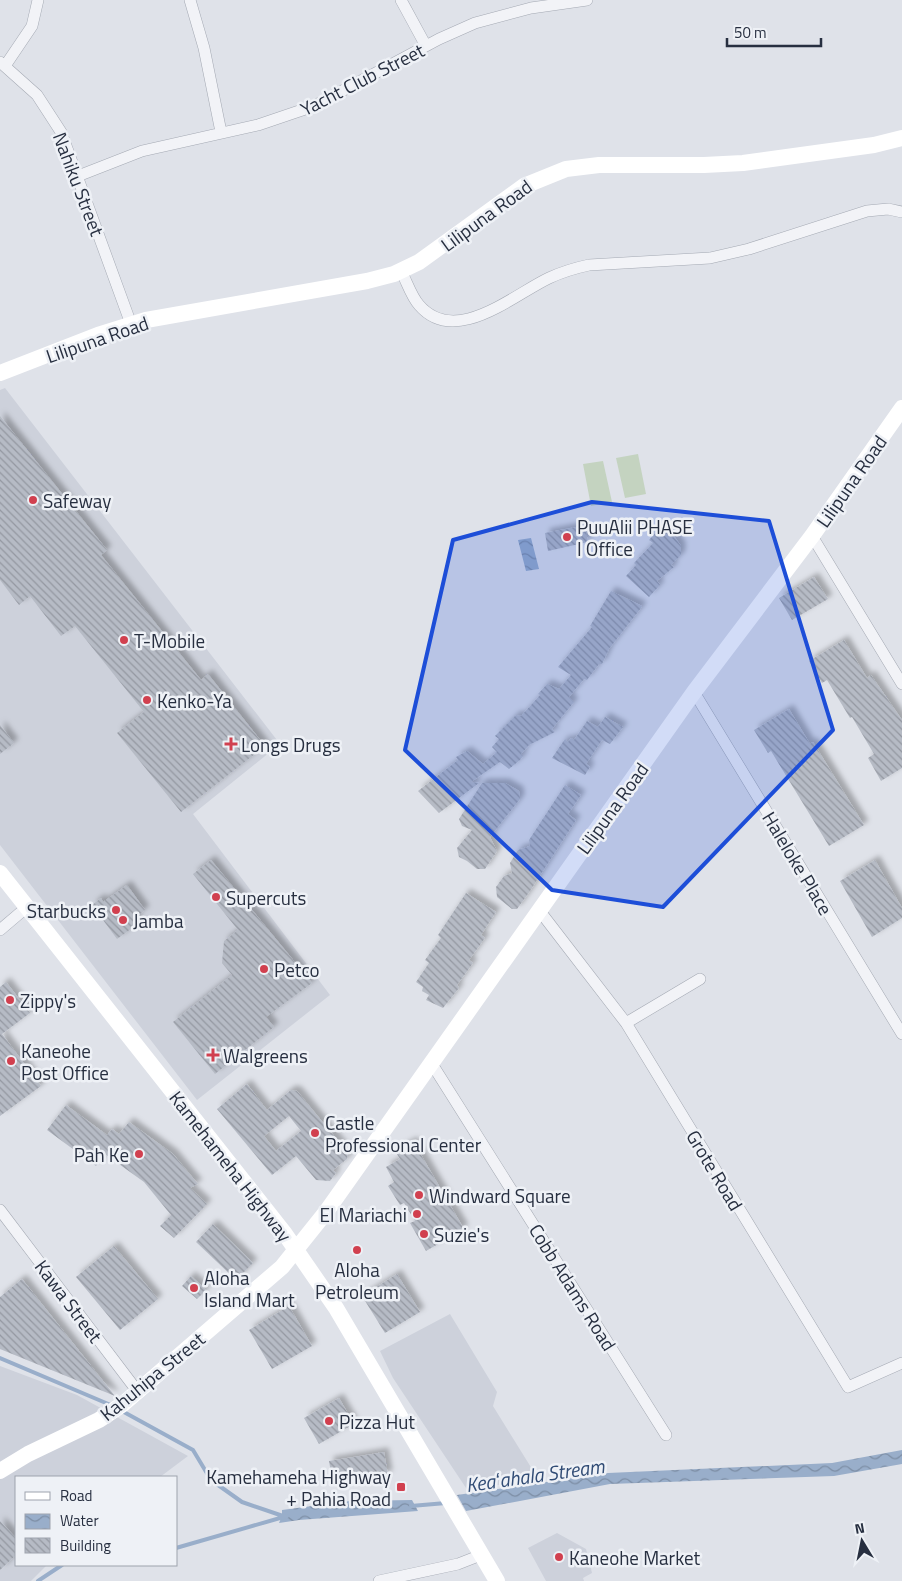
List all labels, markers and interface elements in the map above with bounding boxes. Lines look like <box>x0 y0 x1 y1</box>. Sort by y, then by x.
scale bar <box>727 15 821 47</box>
text: 50 m <box>734 21 767 44</box>
street label: Yacht Club Street <box>295 35 429 123</box>
street label: Nahiku Street <box>46 128 112 240</box>
street label: Lilipuna Road <box>434 172 538 258</box>
street label: Lilipuna Road <box>42 308 152 370</box>
street label: Lilipuna Road <box>808 429 894 533</box>
place label: Safeway <box>43 486 111 515</box>
marker: Safeway <box>27 494 39 506</box>
place label: PuuAlii PHASE I Office <box>577 512 693 563</box>
marker: PuuAlii PHASE I Office <box>561 531 573 543</box>
place label: T-Mobile <box>134 626 205 655</box>
marker: T-Mobile <box>118 634 130 646</box>
place label: Kenko-Ya <box>157 686 232 715</box>
marker: Kenko-Ya <box>141 694 153 706</box>
place label: Longs Drugs <box>241 730 341 759</box>
marker: Longs Drugs <box>225 738 237 750</box>
street label: Lilipuna Road <box>569 756 655 860</box>
street label: Haleloke Place <box>756 806 840 920</box>
place label: Supercuts <box>226 883 306 912</box>
marker: Supercuts <box>210 891 222 903</box>
place label: Starbucks <box>27 896 106 925</box>
marker: Starbucks <box>110 904 122 916</box>
place label: Jamba <box>133 906 184 935</box>
marker: Jamba <box>117 914 129 926</box>
place label: Petco <box>274 955 320 984</box>
marker: Petco <box>258 963 270 975</box>
place label: Zippy's <box>20 986 76 1015</box>
marker: Zippy's <box>4 994 16 1006</box>
place label: Kaneohe Post Office <box>21 1036 109 1087</box>
place label: Walgreens <box>223 1041 308 1070</box>
marker: Walgreens <box>207 1049 219 1061</box>
marker: Kaneohe Post Office <box>5 1055 17 1067</box>
street label: Kamehameha Highway <box>163 1084 299 1248</box>
place label: Castle Professional Center <box>325 1108 482 1159</box>
street label: Grote Road <box>679 1124 751 1216</box>
marker: Castle Professional Center <box>309 1127 321 1139</box>
place label: Pah Ke <box>74 1140 129 1169</box>
marker: Pah Ke <box>133 1148 145 1160</box>
place label: Windward Square <box>429 1181 571 1210</box>
marker: Windward Square <box>413 1189 425 1201</box>
place label: El Mariachi <box>320 1200 407 1229</box>
marker: El Mariachi <box>411 1208 423 1220</box>
street label: Cobb Adams Road <box>522 1218 624 1356</box>
place label: Suzie's <box>434 1220 489 1249</box>
marker: Suzie's <box>418 1228 430 1240</box>
marker: Aloha Petroleum <box>351 1244 363 1256</box>
street label: Kawa Street <box>28 1253 110 1349</box>
place label: Aloha Petroleum <box>315 1255 399 1306</box>
place label: Aloha Island Mart <box>204 1263 295 1314</box>
marker: Aloha Island Mart <box>188 1282 200 1294</box>
street label: Kahuhipa Street <box>93 1324 211 1427</box>
place label: Pizza Hut <box>339 1407 415 1436</box>
marker: Pizza Hut <box>323 1415 335 1427</box>
water label: Keaʻahala Stream <box>464 1450 607 1500</box>
place label: Kamehameha Highway + Pahia Road <box>206 1462 391 1513</box>
legend <box>15 1476 178 1566</box>
marker: Kamehameha Highway + Pahia Road <box>395 1481 407 1493</box>
text: Road <box>60 1484 92 1507</box>
text: Water <box>60 1509 99 1532</box>
north arrow <box>837 1516 887 1566</box>
text: N <box>853 1517 866 1539</box>
text: Building <box>60 1534 111 1557</box>
place label: Kaneohe Market <box>569 1543 701 1572</box>
marker: Kaneohe Market <box>553 1551 565 1563</box>

